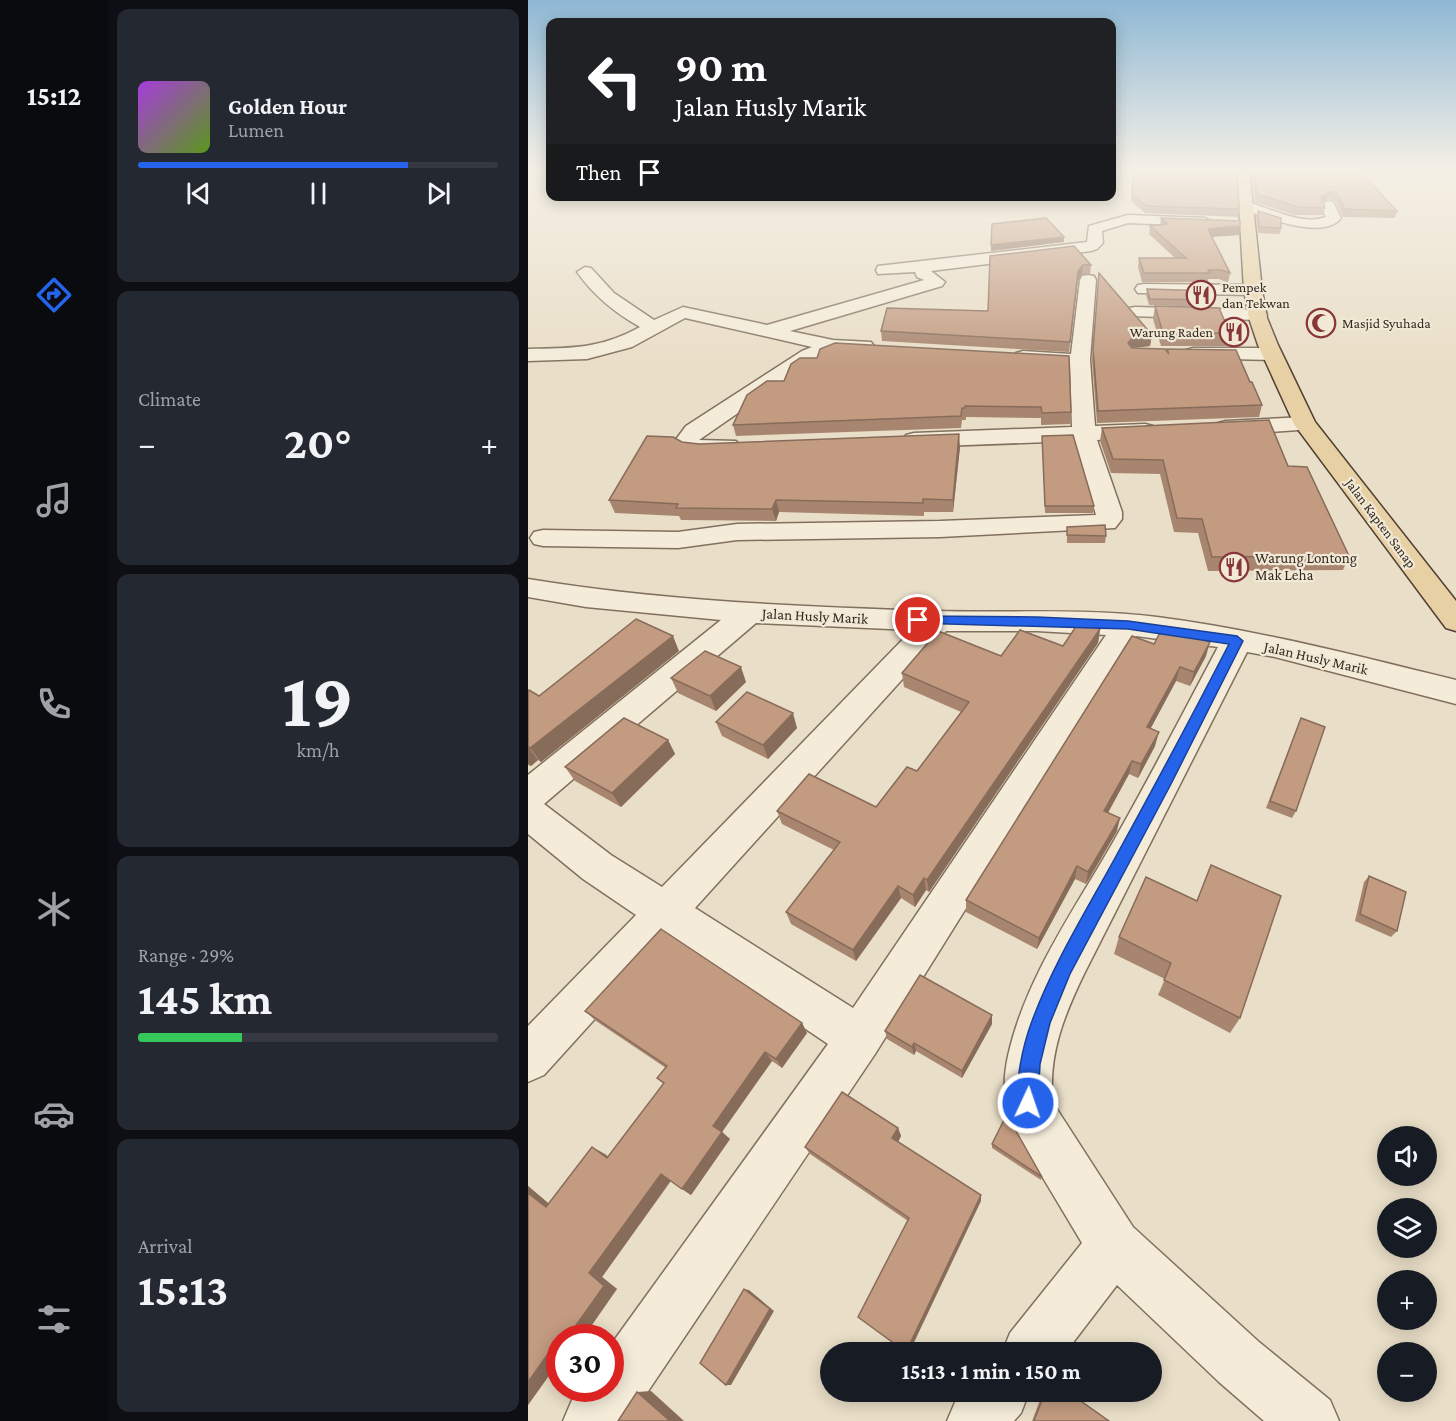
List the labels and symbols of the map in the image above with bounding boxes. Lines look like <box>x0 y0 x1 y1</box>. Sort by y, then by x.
restaurant icon: Pempek dan Tekwan <box>1185 279 1217 311</box>
place label: Pempek dan Tekwan <box>1222 279 1290 311</box>
mosque icon: Masjid Syuhada <box>1305 307 1337 339</box>
place label: Masjid Syuhada <box>1342 315 1431 332</box>
restaurant icon: Warung Raden <box>1218 316 1250 348</box>
place label: Warung Raden <box>1130 324 1213 340</box>
street label: Jalan Kapten Sanap <box>1341 474 1420 571</box>
place label: Warung Lontong Mak Leha <box>1255 550 1357 583</box>
restaurant icon: Warung Lontong Mak Leha <box>1218 551 1250 583</box>
pin <box>892 594 943 645</box>
street label: Jalan Husly Marik <box>759 605 869 628</box>
street label: Jalan Husly Marik <box>1260 638 1370 679</box>
position arrow <box>996 1071 1060 1135</box>
speed limit sign: 30 <box>546 1324 624 1402</box>

